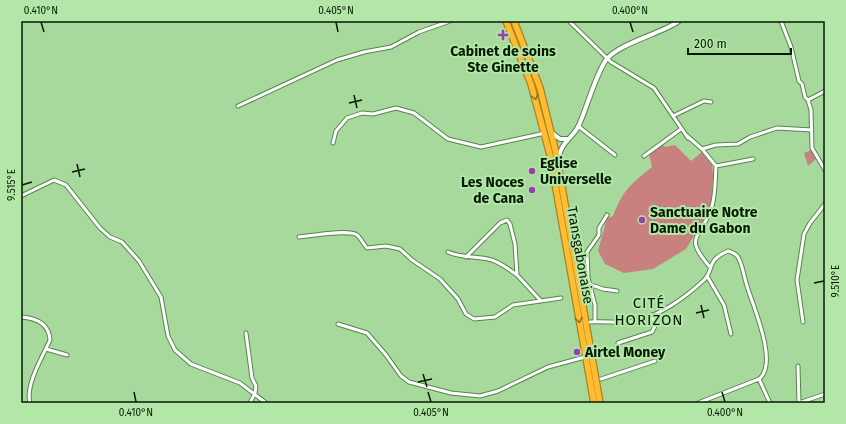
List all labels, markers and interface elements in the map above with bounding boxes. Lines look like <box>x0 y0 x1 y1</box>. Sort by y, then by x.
text: 0.410°N <box>24 5 58 17</box>
text: 0.405°N <box>318 5 354 17</box>
text: 0.400°N <box>612 5 648 17</box>
marker: Cabinet de soins Ste Ginette <box>497 29 509 41</box>
scale bar <box>688 30 791 56</box>
text: 200 m <box>694 37 727 51</box>
place label: Cabinet de soins Ste Ginette <box>450 43 556 76</box>
one-way arrow <box>530 93 539 100</box>
place label: Eglise Universelle <box>540 155 612 188</box>
marker: Eglise Universelle <box>527 166 537 176</box>
text: 9.515°E <box>6 169 18 201</box>
place label: Les Noces de Cana <box>461 174 524 207</box>
marker: Les Noces de Cana <box>527 185 537 195</box>
place label: Sanctuaire Notre Dame du Gabon <box>650 204 758 237</box>
street label: Transgabonaise <box>563 205 597 305</box>
marker: Sanctuaire Notre Dame du Gabon <box>637 215 647 225</box>
text: 9.510°E <box>830 265 842 297</box>
district label: CITÉ HORIZON <box>614 294 684 329</box>
one-way arrow <box>574 317 583 323</box>
place label: Airtel Money <box>584 344 666 361</box>
marker: Airtel Money <box>572 347 582 357</box>
text: 0.410°N <box>119 407 153 419</box>
text: 0.405°N <box>413 407 449 419</box>
text: 0.400°N <box>707 407 743 419</box>

